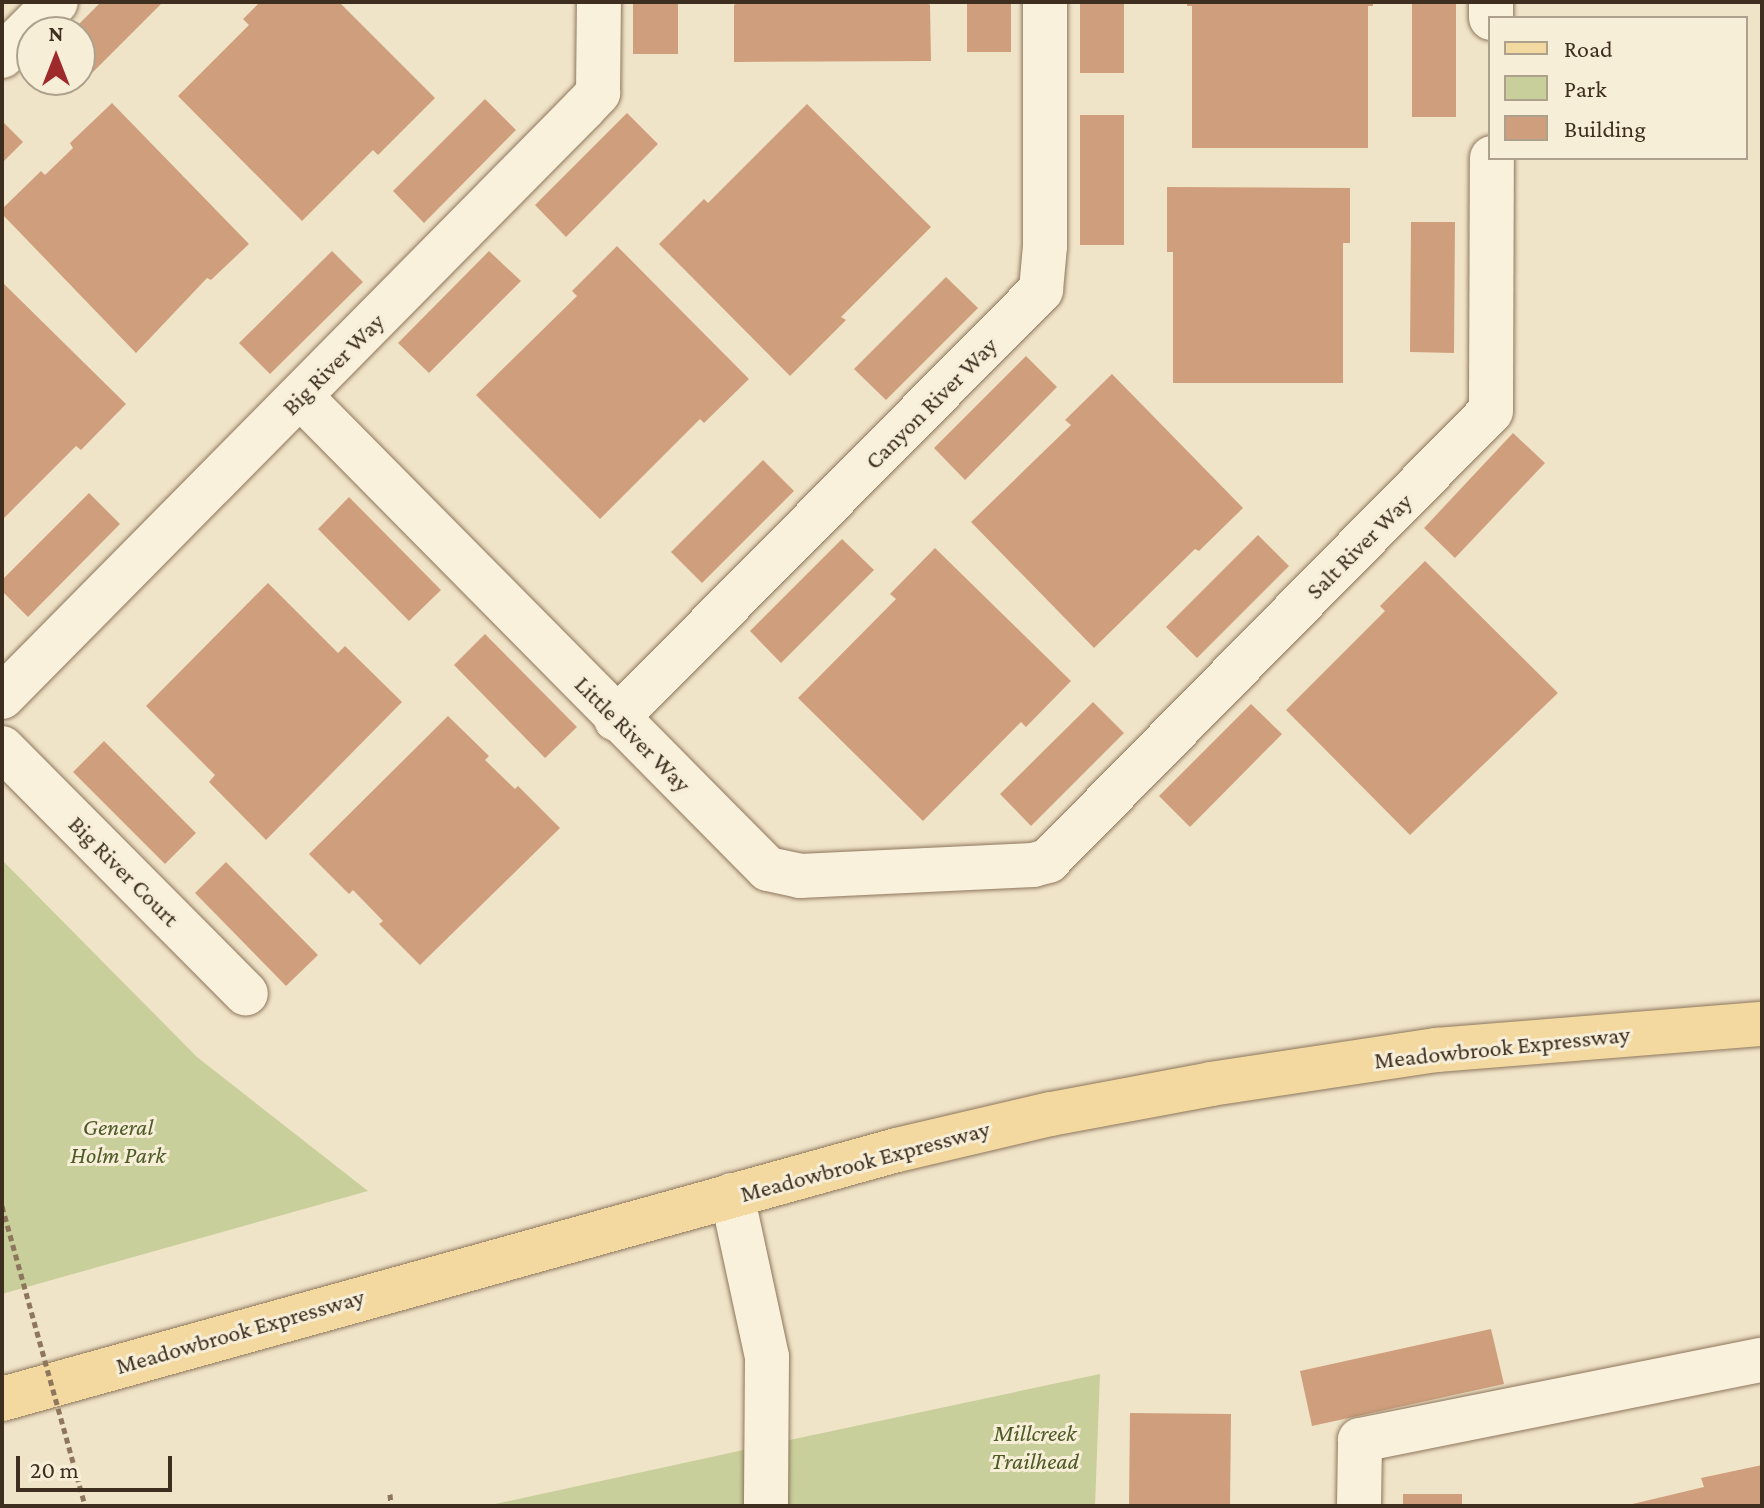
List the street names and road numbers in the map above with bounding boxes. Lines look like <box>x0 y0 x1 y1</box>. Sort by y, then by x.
street label: Big River Way <box>276 307 390 421</box>
street label: Canyon River Way <box>859 331 1003 475</box>
street label: Salt River Way <box>1300 487 1418 605</box>
street label: Little River Way <box>569 670 697 798</box>
street label: Big River Court <box>63 810 185 932</box>
street label: Meadowbrook Expressway <box>1373 1019 1631 1075</box>
street label: Meadowbrook Expressway <box>737 1114 993 1208</box>
street label: Meadowbrook Expressway <box>112 1282 368 1380</box>

